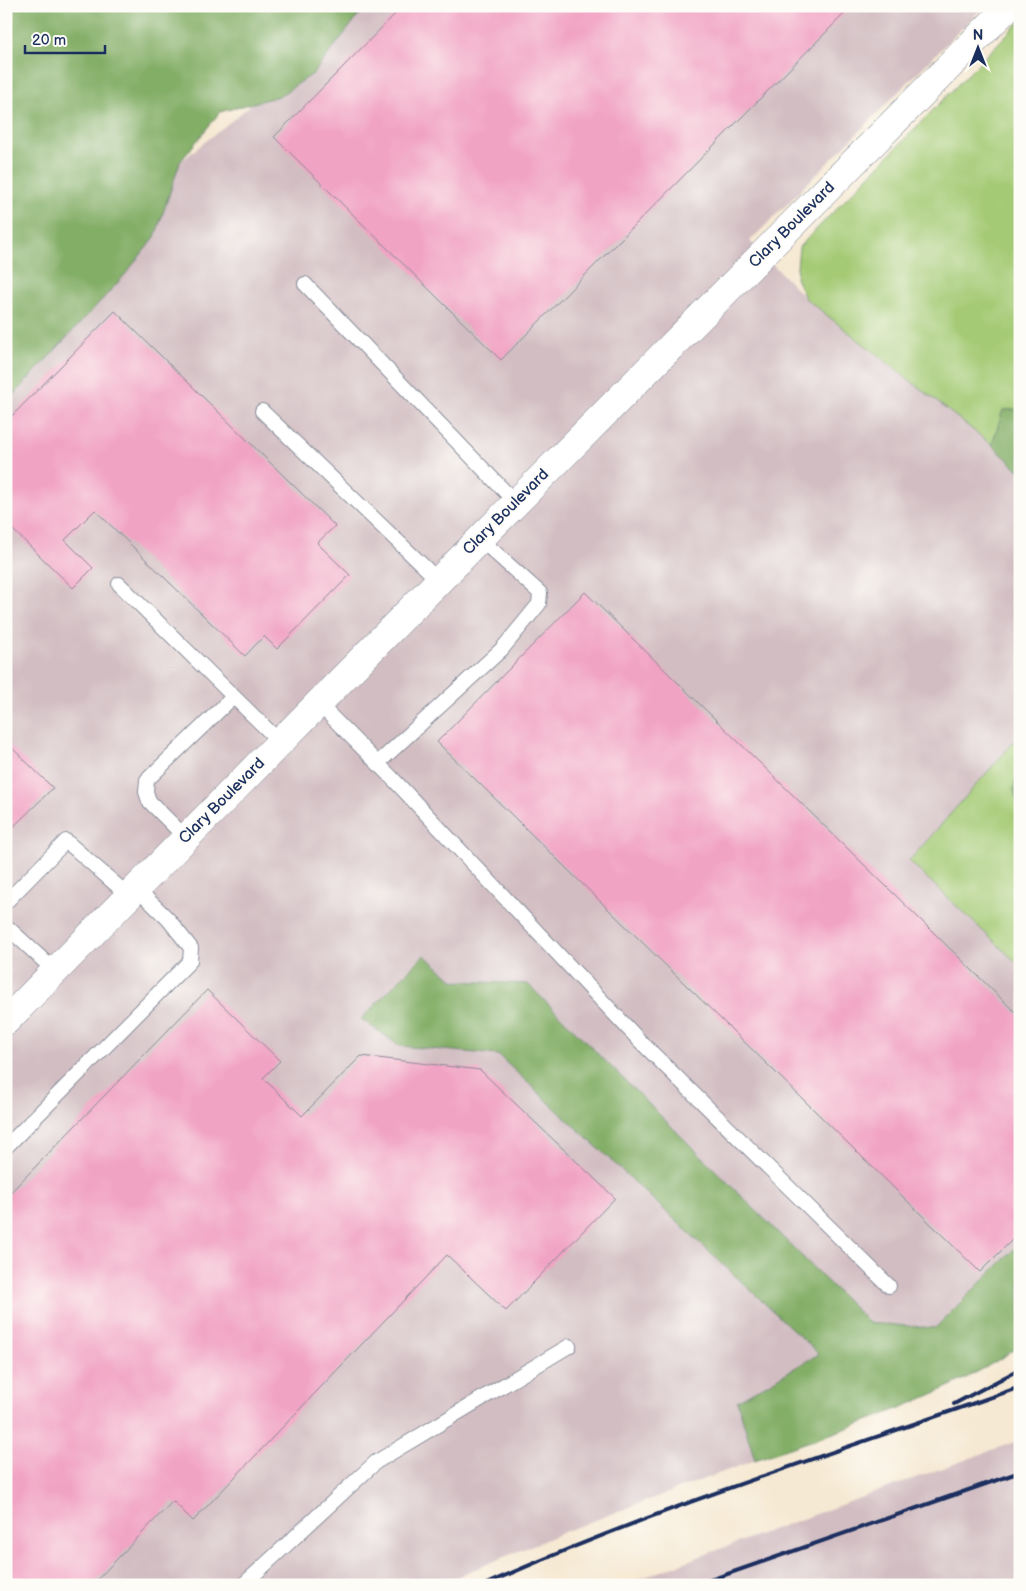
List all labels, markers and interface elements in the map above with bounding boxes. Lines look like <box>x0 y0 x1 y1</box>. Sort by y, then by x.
scale bar <box>25 22 105 54</box>
north arrow <box>954 22 1004 72</box>
text: N <box>973 27 983 44</box>
text: 20 m <box>32 31 66 50</box>
street label: Clary Boulevard <box>745 178 839 272</box>
street label: Clary Boulevard <box>459 465 553 559</box>
street label: Clary Boulevard <box>175 754 269 848</box>

